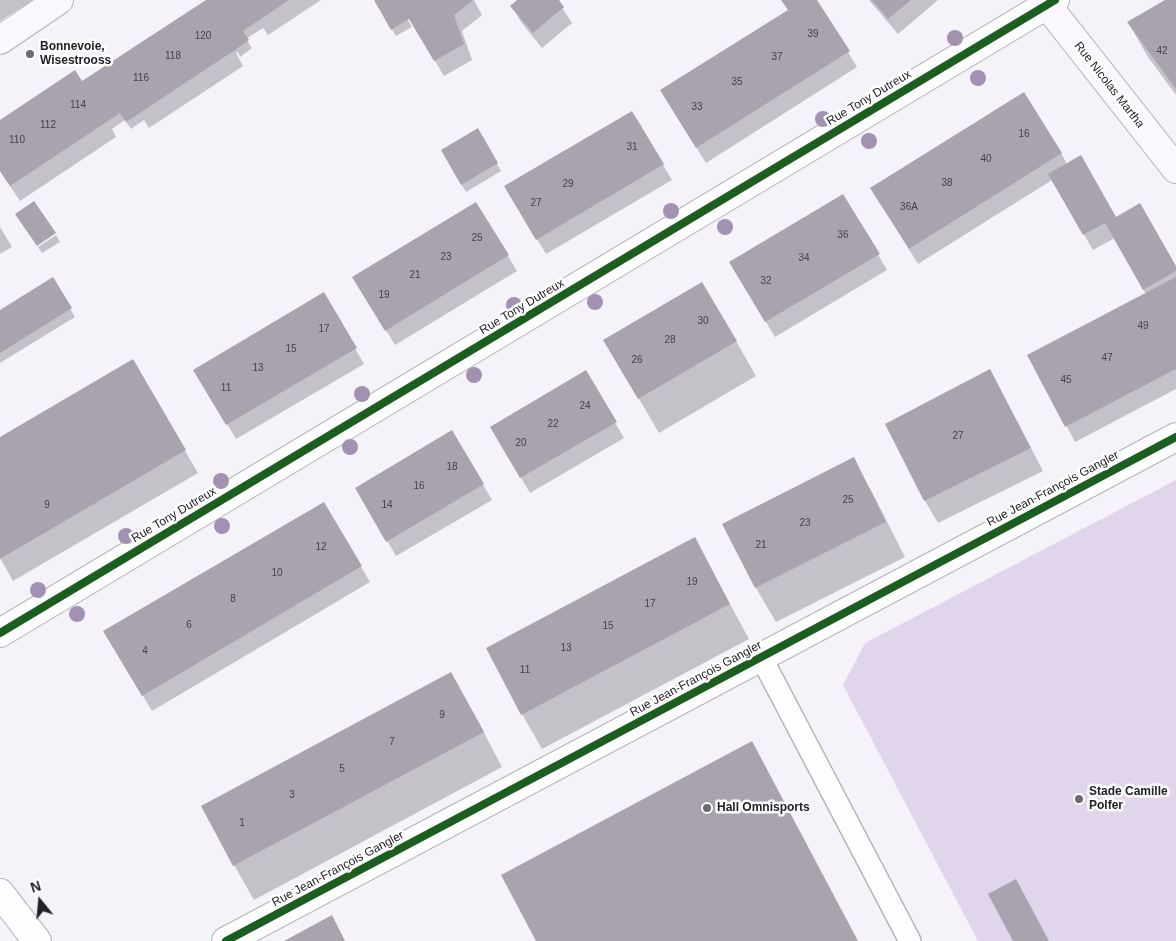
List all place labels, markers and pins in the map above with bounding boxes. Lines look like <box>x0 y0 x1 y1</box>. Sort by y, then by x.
place label: Bonnevoie, Wisestrooss <box>40 40 111 68</box>
marker: Bonnevoie, Wisestrooss <box>24 48 36 60</box>
place label: Stade Camille Polfer <box>1089 785 1168 813</box>
marker: Stade Camille Polfer <box>1073 793 1085 805</box>
place label: Hall Omnisports <box>717 801 810 815</box>
marker: Hall Omnisports <box>701 802 713 814</box>

